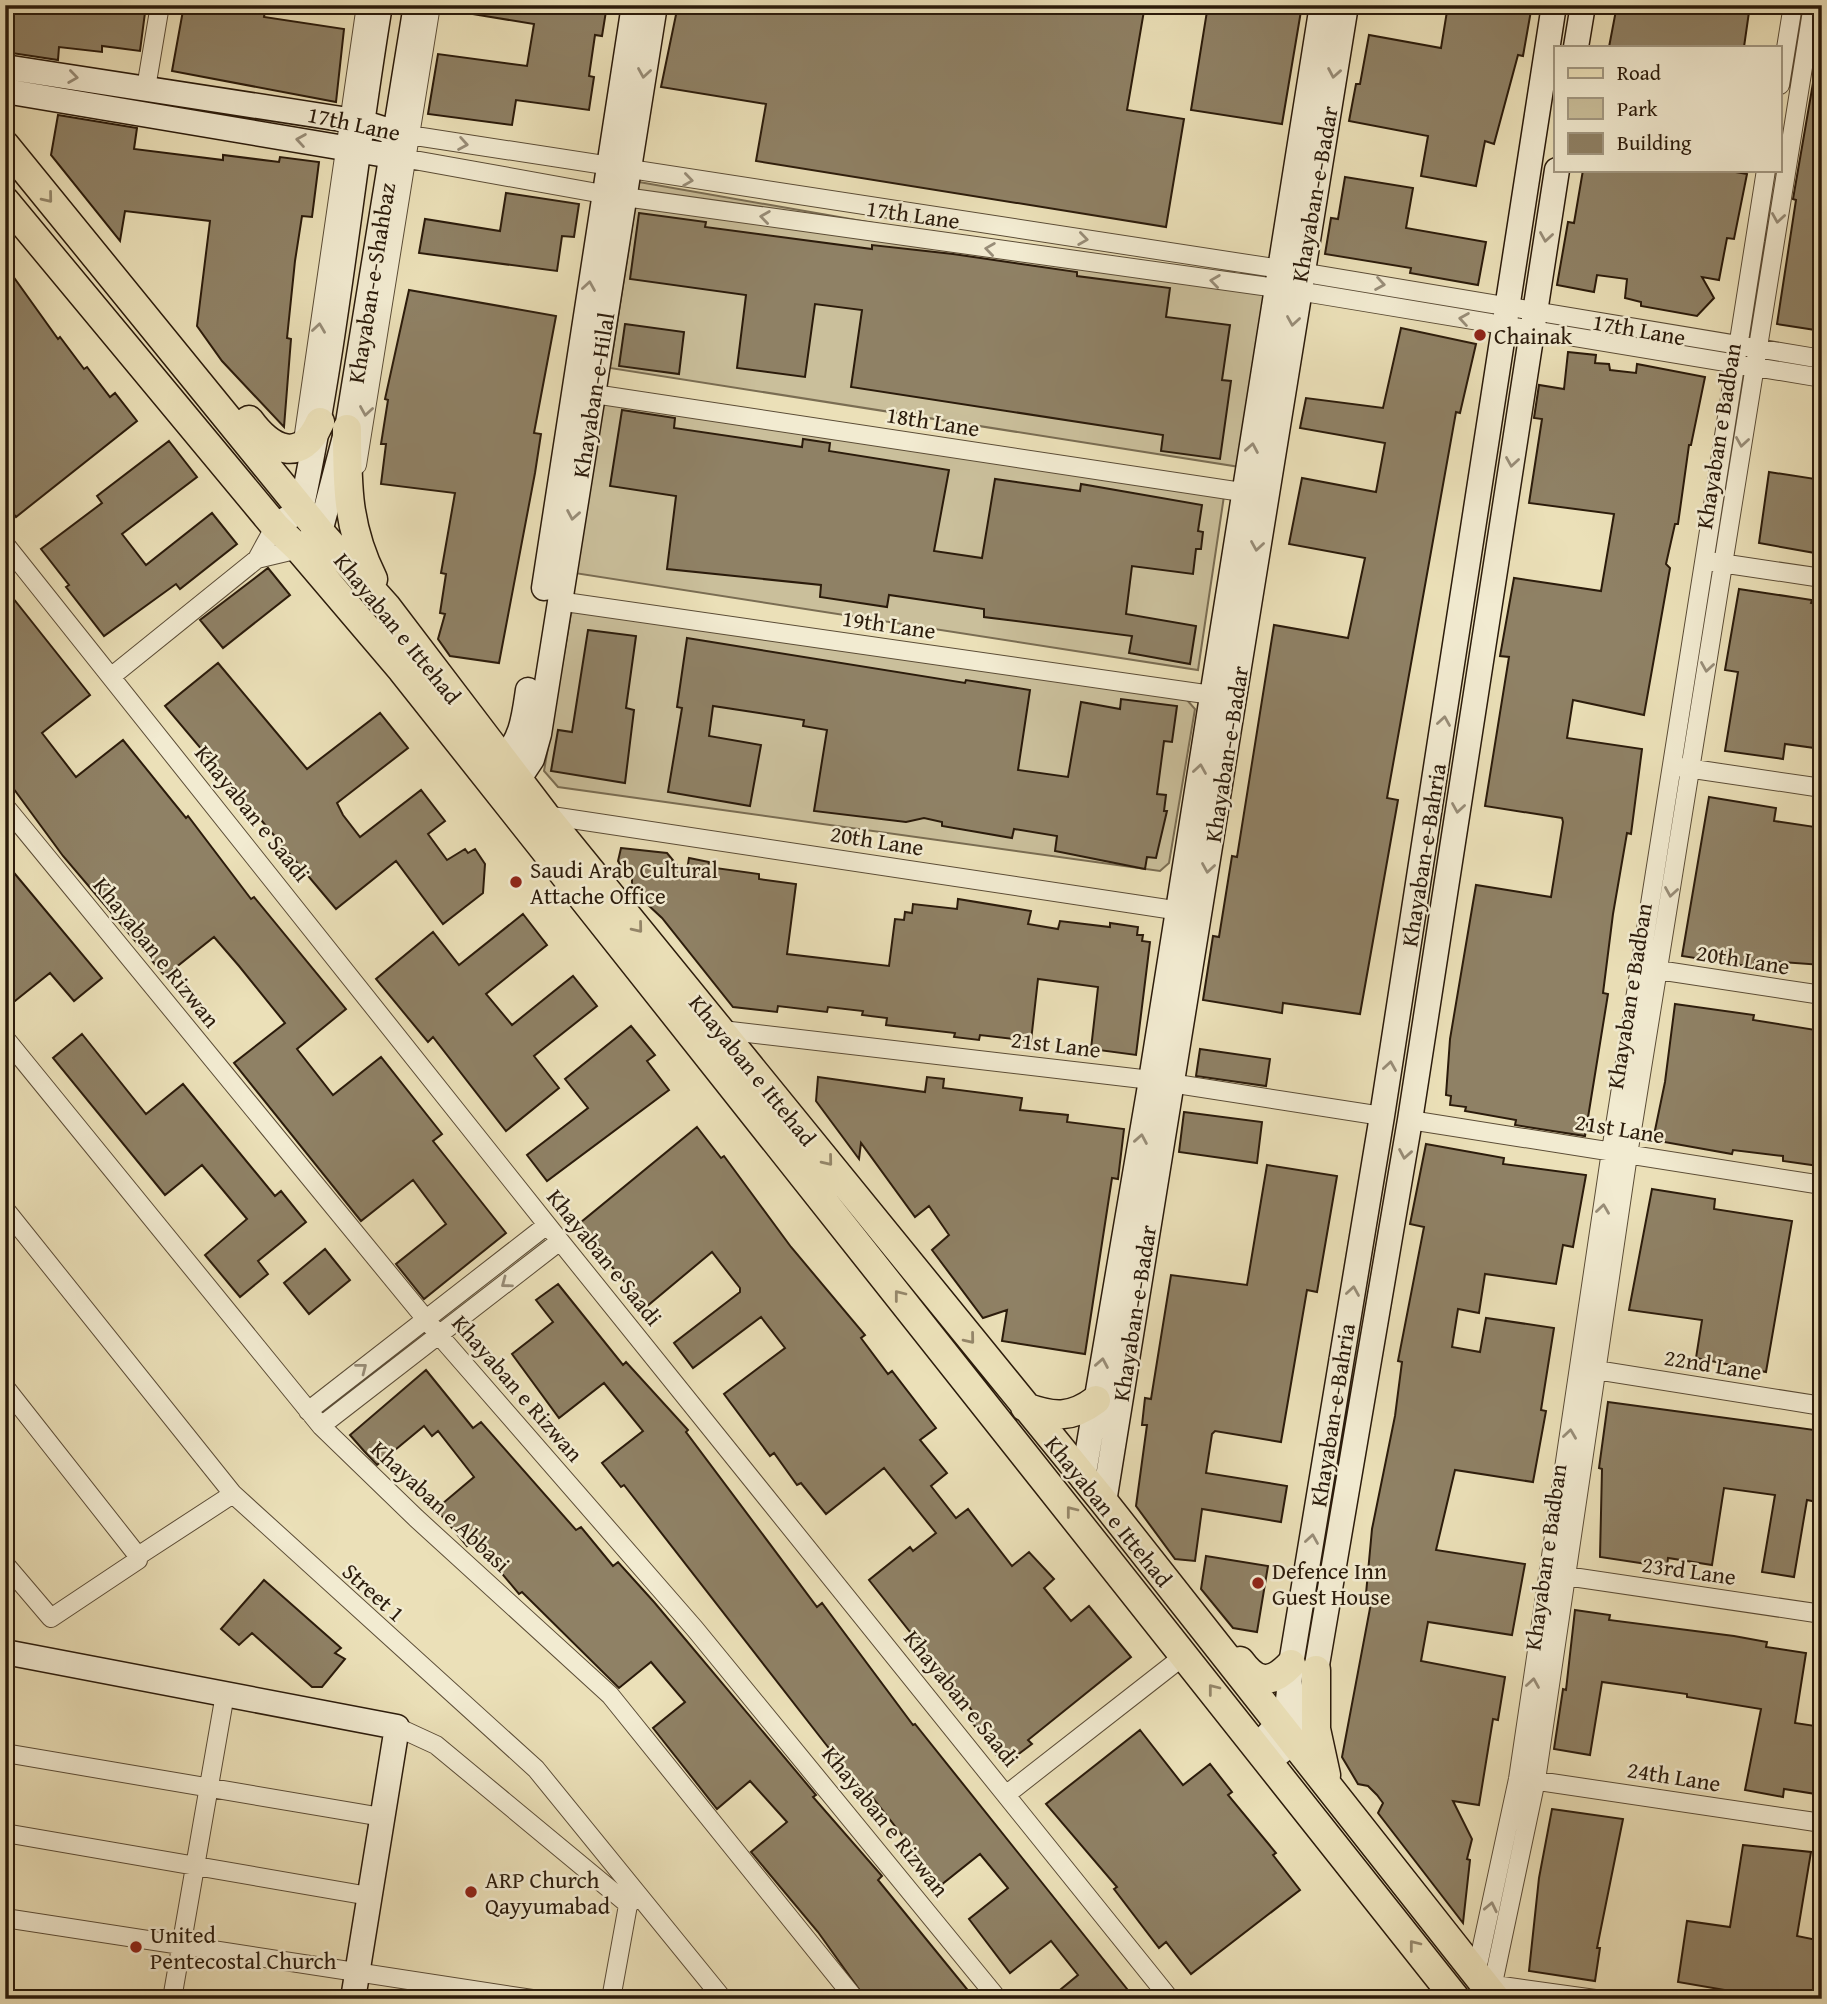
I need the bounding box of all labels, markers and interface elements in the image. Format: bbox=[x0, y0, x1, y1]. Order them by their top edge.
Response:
legend bbox=[1554, 46, 1782, 172]
text: Road bbox=[1617, 57, 1662, 88]
one-way arrow bbox=[637, 67, 652, 79]
one-way arrow bbox=[1327, 67, 1342, 78]
one-way arrow bbox=[67, 69, 79, 84]
text: Park bbox=[1617, 93, 1658, 124]
street label: 17th Lane bbox=[305, 97, 403, 149]
street label: Khayaban-e-Badar bbox=[1282, 103, 1346, 285]
text: Building bbox=[1617, 127, 1692, 158]
one-way arrow bbox=[295, 133, 307, 148]
one-way arrow bbox=[457, 136, 469, 151]
one-way arrow bbox=[682, 172, 694, 187]
street label: Khayaban-e-Shahbaz bbox=[339, 180, 403, 386]
one-way arrow bbox=[40, 191, 53, 203]
street label: 17th Lane bbox=[864, 191, 962, 237]
one-way arrow bbox=[759, 209, 771, 224]
one-way arrow bbox=[1771, 212, 1786, 224]
one-way arrow bbox=[1077, 231, 1088, 246]
one-way arrow bbox=[1539, 231, 1554, 243]
one-way arrow bbox=[984, 241, 996, 256]
one-way arrow bbox=[1209, 273, 1221, 288]
one-way arrow bbox=[1374, 276, 1386, 291]
one-way arrow bbox=[581, 280, 596, 292]
street label: 17th Lane bbox=[1590, 305, 1688, 353]
street label: Khayaban-e-Hilal bbox=[564, 310, 622, 480]
one-way arrow bbox=[1458, 312, 1470, 327]
one-way arrow bbox=[1286, 315, 1301, 327]
place label: Chainak bbox=[1494, 319, 1573, 352]
one-way arrow bbox=[311, 322, 326, 334]
marker: Chainak bbox=[1472, 327, 1488, 343]
street label: Khayaban e Badban bbox=[1687, 341, 1749, 531]
street label: 18th Lane bbox=[884, 397, 982, 445]
one-way arrow bbox=[359, 405, 374, 417]
one-way arrow bbox=[1735, 436, 1750, 448]
one-way arrow bbox=[1244, 442, 1259, 454]
one-way arrow bbox=[1505, 456, 1520, 468]
one-way arrow bbox=[566, 509, 581, 521]
one-way arrow bbox=[1250, 540, 1265, 552]
street label: Khayaban e Ittehad bbox=[327, 545, 470, 711]
street label: 19th Lane bbox=[840, 601, 938, 647]
one-way arrow bbox=[1700, 661, 1715, 673]
street label: Khayaban-e-Badar bbox=[1196, 663, 1256, 845]
one-way arrow bbox=[1436, 715, 1451, 726]
street label: Khayaban e Saadi bbox=[187, 737, 319, 889]
street label: Khayaban-e-Bahria bbox=[1392, 761, 1454, 949]
one-way arrow bbox=[1192, 763, 1207, 775]
one-way arrow bbox=[1451, 802, 1466, 814]
street label: 20th Lane bbox=[828, 816, 926, 864]
place label: Saudi Arab Cultural Attache Office bbox=[530, 853, 718, 912]
one-way arrow bbox=[1201, 862, 1216, 873]
street label: Khayaban e Rizwan bbox=[86, 870, 228, 1035]
marker: Saudi Arab Cultural Attache Office bbox=[508, 874, 524, 890]
one-way arrow bbox=[1664, 886, 1679, 898]
street label: Khayaban e Badban bbox=[1598, 901, 1660, 1091]
one-way arrow bbox=[630, 919, 642, 932]
street label: 20th Lane bbox=[1694, 935, 1792, 983]
street label: Khayaban e Ittehad bbox=[682, 987, 825, 1153]
street label: 21st Lane bbox=[1009, 1022, 1103, 1066]
one-way arrow bbox=[1382, 1060, 1397, 1072]
street label: 21st Lane bbox=[1573, 1105, 1667, 1151]
one-way arrow bbox=[1133, 1133, 1148, 1145]
one-way arrow bbox=[1398, 1148, 1413, 1160]
one-way arrow bbox=[819, 1154, 832, 1166]
street label: Khayaban e Saadi bbox=[539, 1181, 671, 1333]
one-way arrow bbox=[1595, 1203, 1610, 1215]
street label: Khayaban-e-Badar bbox=[1104, 1222, 1164, 1404]
one-way arrow bbox=[501, 1274, 514, 1287]
one-way arrow bbox=[1345, 1285, 1360, 1297]
one-way arrow bbox=[895, 1290, 908, 1302]
street label: Khayaban e Rizwan bbox=[445, 1307, 591, 1469]
street label: Khayaban-e-Bahria bbox=[1301, 1321, 1363, 1509]
one-way arrow bbox=[962, 1330, 974, 1343]
street label: 22nd Lane bbox=[1662, 1340, 1764, 1388]
one-way arrow bbox=[1094, 1357, 1109, 1369]
one-way arrow bbox=[354, 1364, 367, 1377]
street label: Khayaban e Ittehad bbox=[1038, 1428, 1181, 1594]
one-way arrow bbox=[1562, 1428, 1577, 1440]
street label: Khayaban e Abbasi bbox=[364, 1432, 518, 1580]
street label: Khayaban e Badban bbox=[1516, 1462, 1574, 1652]
one-way arrow bbox=[1067, 1506, 1080, 1519]
one-way arrow bbox=[1304, 1534, 1319, 1545]
street label: 23rd Lane bbox=[1640, 1547, 1738, 1593]
place label: Defence Inn Guest House bbox=[1272, 1554, 1390, 1613]
street label: Street 1 bbox=[335, 1555, 413, 1629]
marker: Defence Inn Guest House bbox=[1250, 1575, 1266, 1591]
street label: Khayaban e Saadi bbox=[896, 1622, 1028, 1774]
one-way arrow bbox=[1525, 1677, 1540, 1689]
one-way arrow bbox=[1208, 1684, 1221, 1697]
street label: Khayaban e Rizwan bbox=[815, 1739, 957, 1904]
street label: 24th Lane bbox=[1625, 1752, 1723, 1800]
place label: ARP Church Qayyumabad bbox=[485, 1863, 611, 1922]
marker: ARP Church Qayyumabad bbox=[463, 1884, 479, 1900]
one-way arrow bbox=[1482, 1901, 1497, 1913]
place label: United Pentecostal Church bbox=[150, 1918, 336, 1977]
marker: United Pentecostal Church bbox=[128, 1939, 144, 1955]
one-way arrow bbox=[1409, 1941, 1422, 1953]

